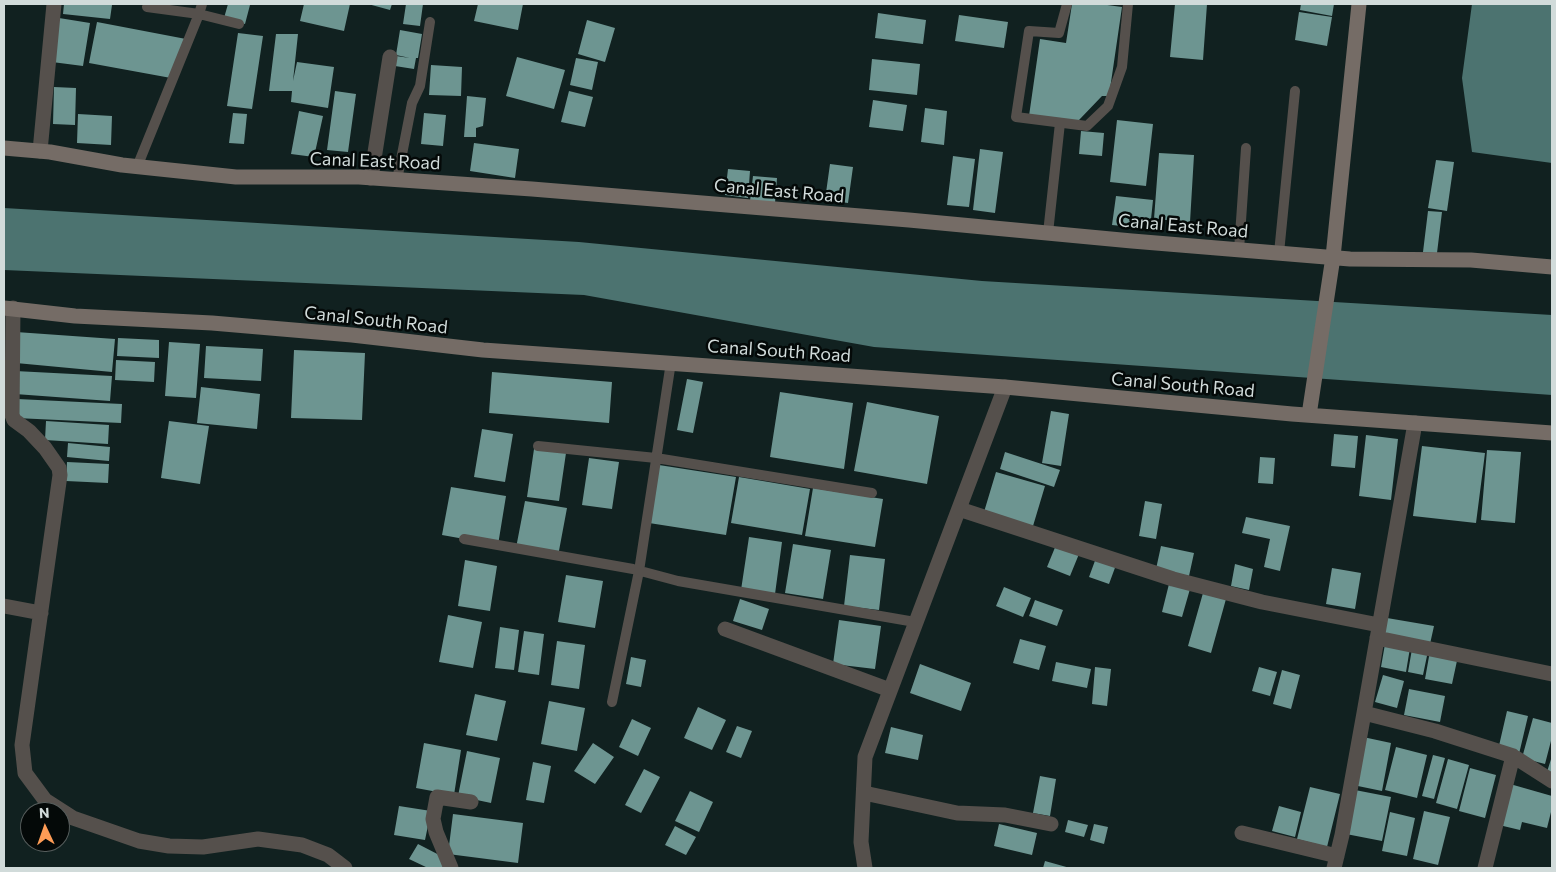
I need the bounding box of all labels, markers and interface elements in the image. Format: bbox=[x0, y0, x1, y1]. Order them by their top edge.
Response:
street label: Canal East Road bbox=[309, 148, 441, 174]
street label: Canal East Road bbox=[713, 175, 845, 207]
street label: Canal East Road bbox=[1117, 210, 1249, 242]
street label: Canal South Road bbox=[303, 302, 449, 338]
street label: Canal South Road bbox=[706, 335, 852, 367]
street label: Canal South Road bbox=[1110, 368, 1256, 402]
north arrow bbox=[20, 802, 70, 852]
text: N bbox=[39, 804, 50, 821]

